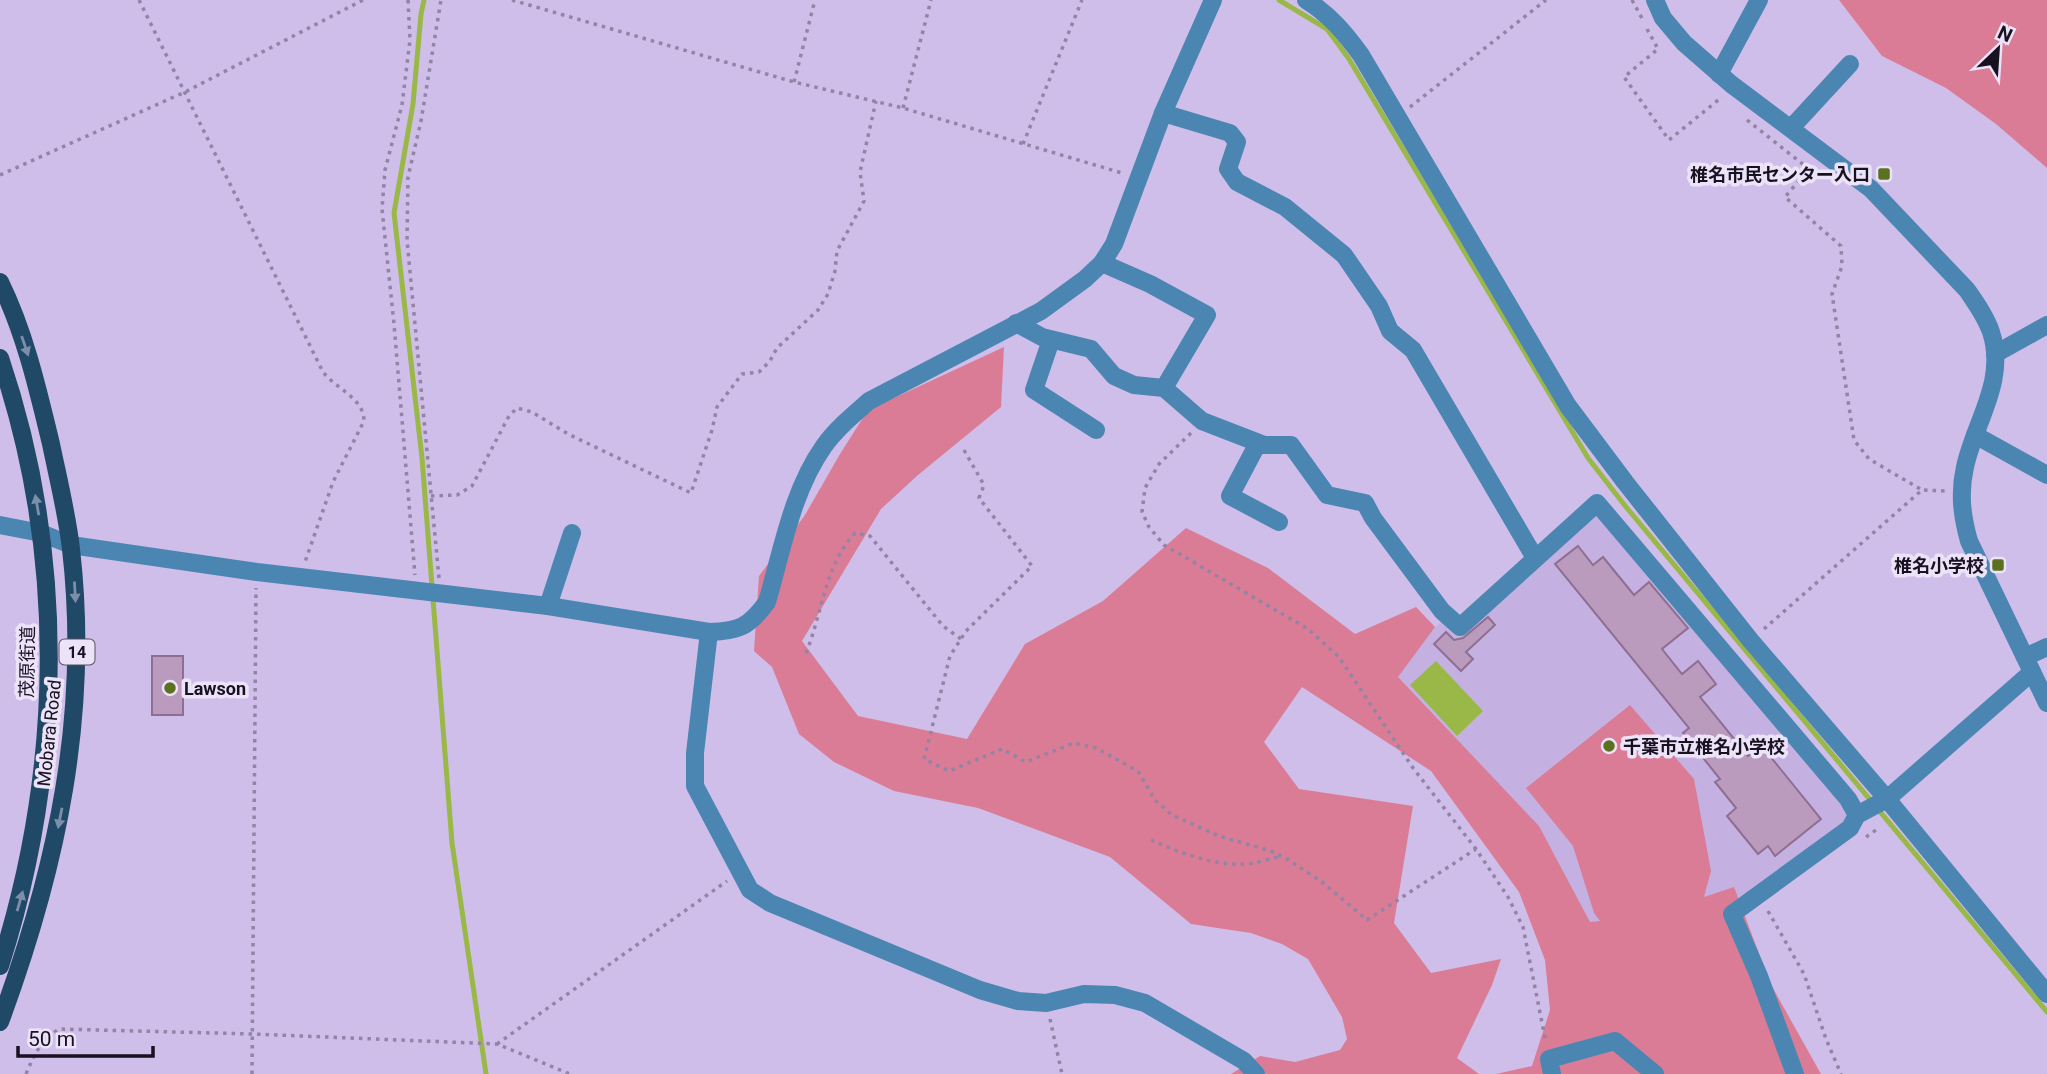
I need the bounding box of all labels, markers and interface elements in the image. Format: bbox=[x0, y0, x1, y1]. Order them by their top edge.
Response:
north arrow bbox=[1963, 14, 2033, 84]
text: N bbox=[1994, 21, 2016, 47]
place label: 椎名市民センター入口 bbox=[1690, 164, 1870, 185]
marker: 椎名市民センター入口 bbox=[1876, 166, 1892, 182]
one-way arrow bbox=[20, 335, 30, 356]
one-way arrow bbox=[31, 494, 42, 516]
place label: 椎名小学校 bbox=[1894, 555, 1984, 576]
marker: 椎名小学校 bbox=[1990, 557, 2006, 573]
one-way arrow bbox=[70, 581, 81, 603]
street label: 茂原街道 bbox=[16, 626, 38, 698]
road number: 14 bbox=[60, 639, 94, 664]
place label: Lawson bbox=[184, 678, 246, 699]
street label: Mobara Road bbox=[33, 679, 65, 787]
marker: Lawson bbox=[162, 680, 178, 696]
place label: 千葉市立椎名小学校 bbox=[1623, 736, 1785, 757]
marker: 千葉市立椎名小学校 bbox=[1601, 738, 1617, 754]
one-way arrow bbox=[54, 807, 65, 829]
one-way arrow bbox=[15, 890, 25, 911]
scale bar bbox=[18, 1014, 152, 1058]
text: 50 m bbox=[28, 1027, 75, 1051]

